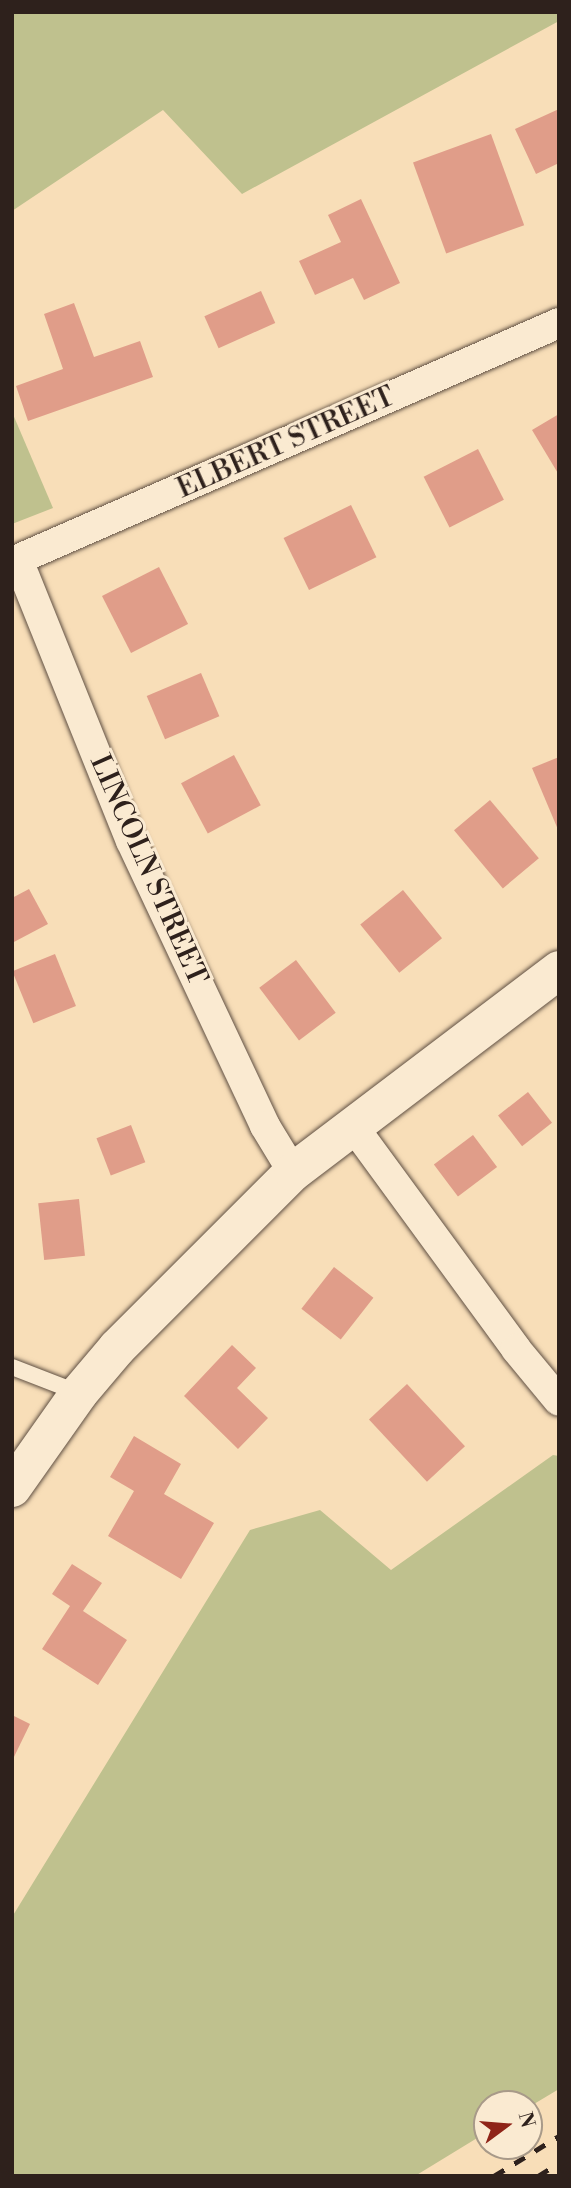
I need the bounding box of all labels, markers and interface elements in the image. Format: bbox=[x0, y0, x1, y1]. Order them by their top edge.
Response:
street label: ELBERT STREET bbox=[172, 380, 400, 506]
street label: LINCOLN STREET bbox=[82, 750, 214, 990]
north arrow bbox=[473, 2090, 543, 2160]
text: N bbox=[513, 2109, 540, 2130]

